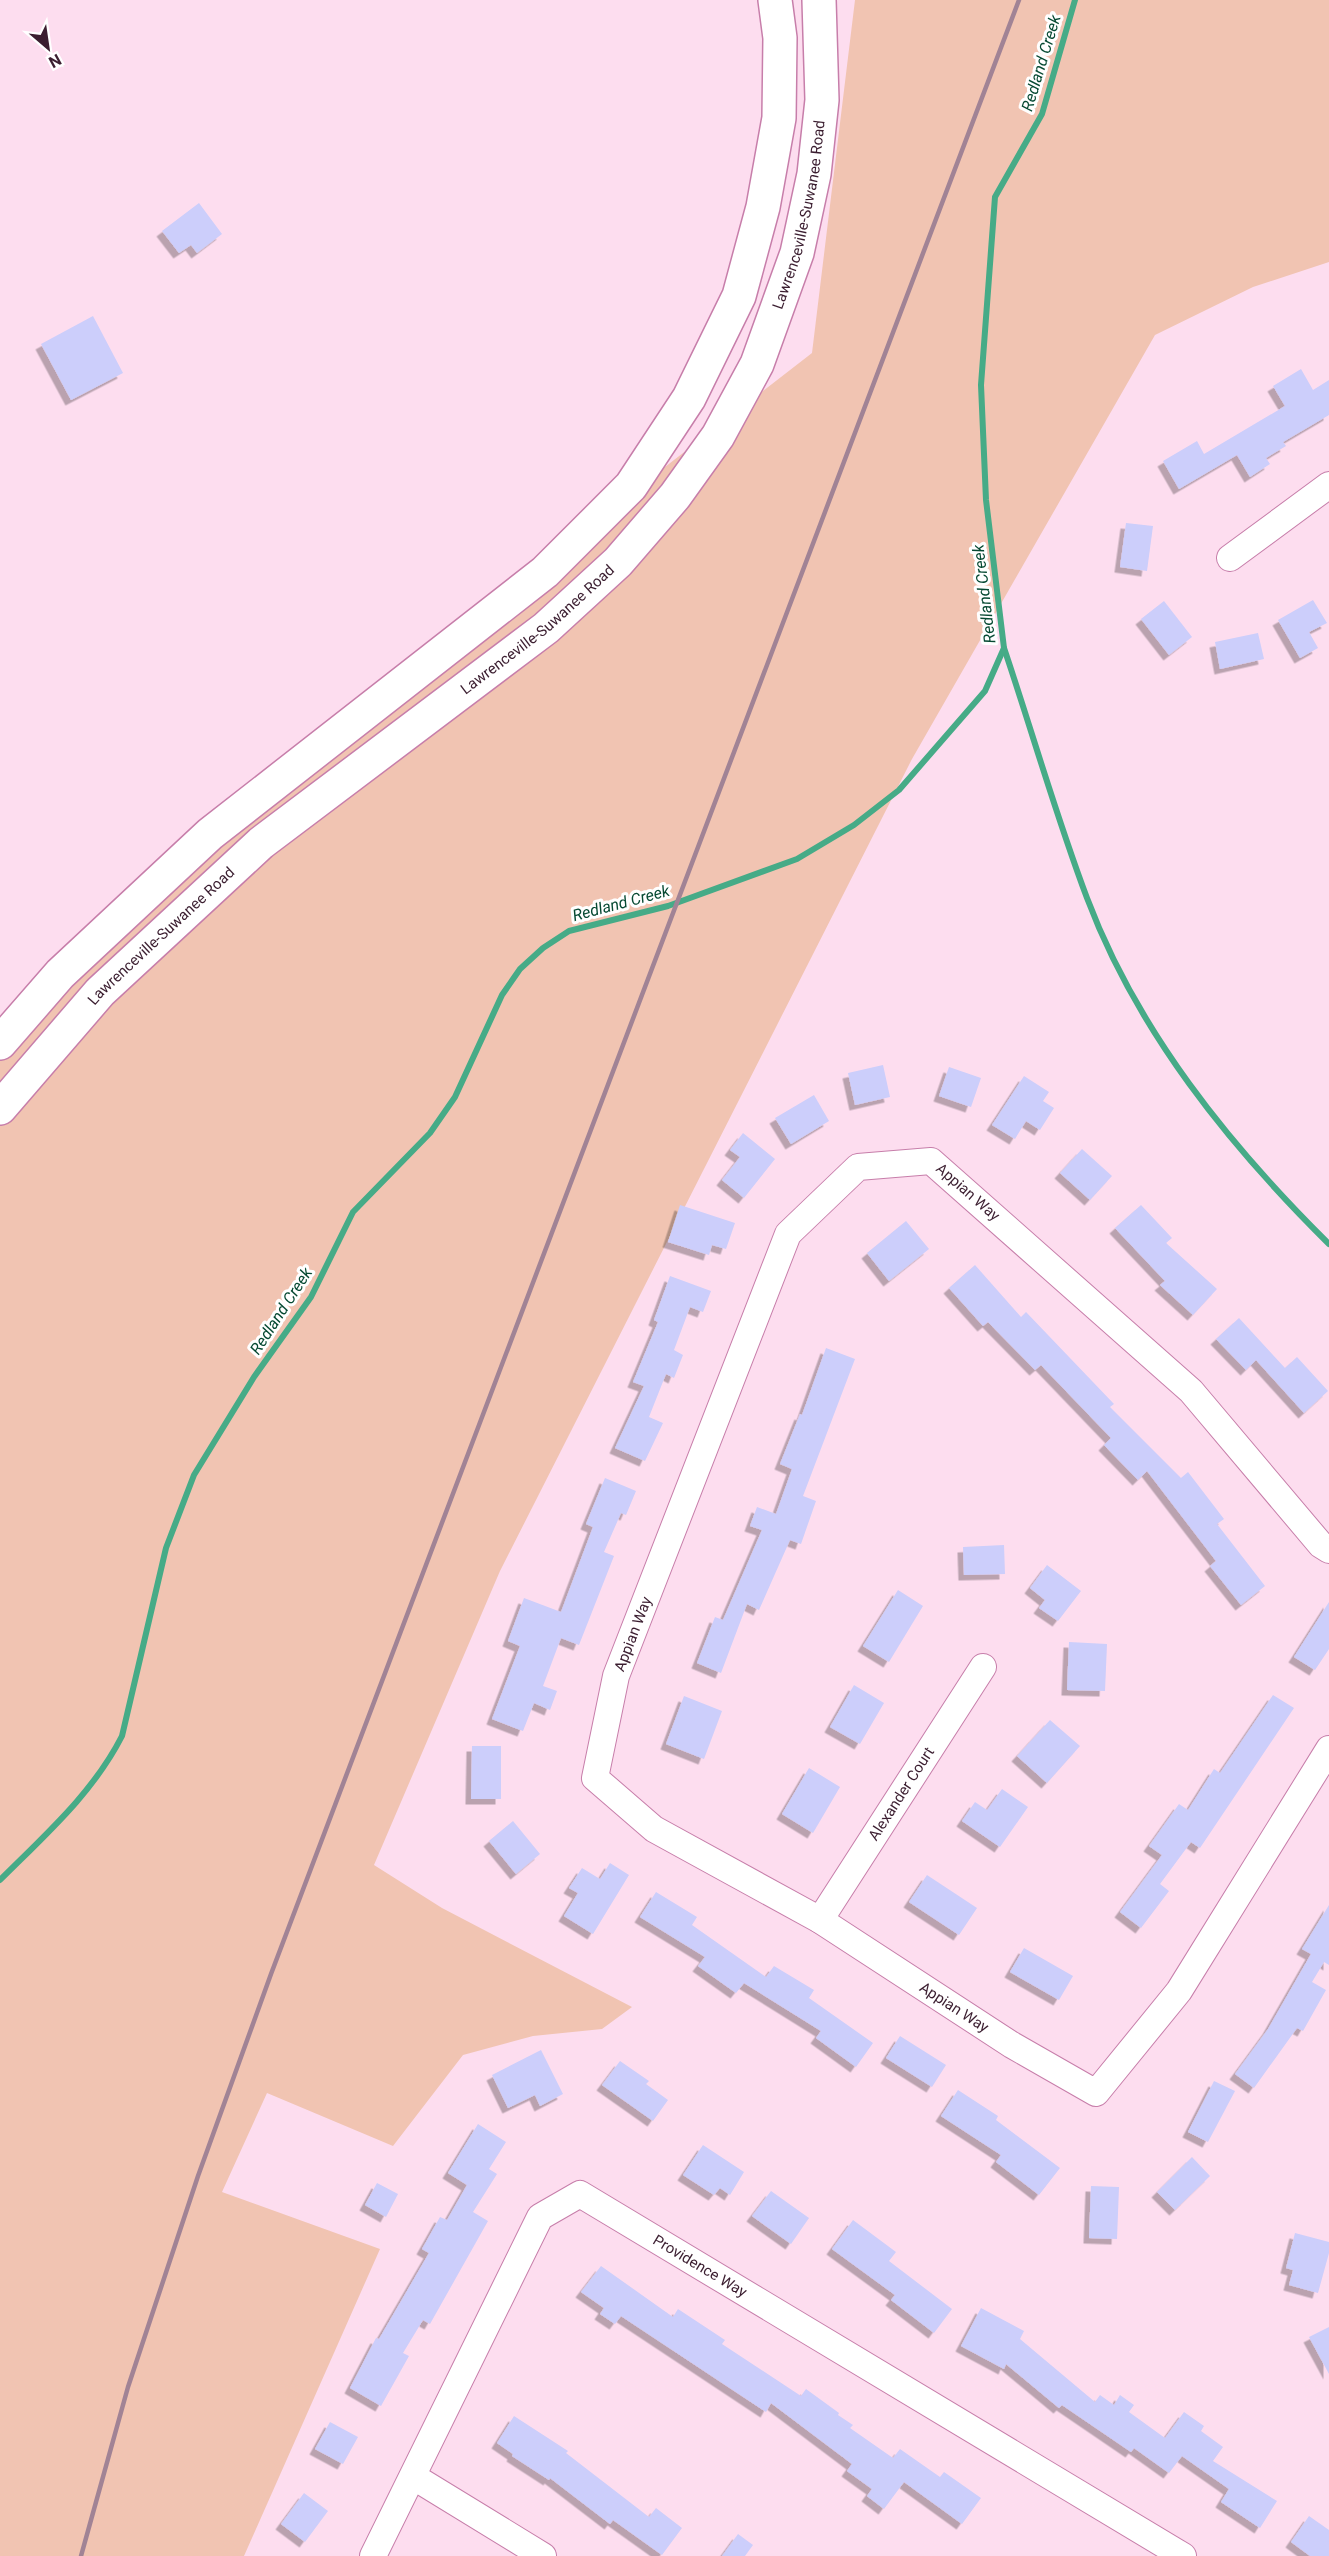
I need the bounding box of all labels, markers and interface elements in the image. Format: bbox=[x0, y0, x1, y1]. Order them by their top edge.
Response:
water label: Redland Creek bbox=[1017, 12, 1065, 113]
north arrow bbox=[18, 18, 78, 78]
text: N bbox=[45, 50, 65, 72]
street label: Lawrenceville-Suwanee Road bbox=[769, 119, 829, 312]
water label: Redland Creek bbox=[968, 542, 999, 645]
street label: Lawrenceville-Suwanee Road bbox=[457, 561, 618, 698]
street label: Lawrenceville-Suwanee Road bbox=[84, 863, 238, 1009]
water label: Redland Creek bbox=[570, 881, 673, 925]
street label: Appian Way bbox=[932, 1159, 1004, 1225]
water label: Redland Creek bbox=[246, 1263, 317, 1358]
street label: Appian Way bbox=[611, 1594, 655, 1674]
street label: Alexander Court bbox=[865, 1744, 938, 1844]
street label: Appian Way bbox=[916, 1978, 992, 2036]
street label: Providence Way bbox=[650, 2231, 750, 2301]

